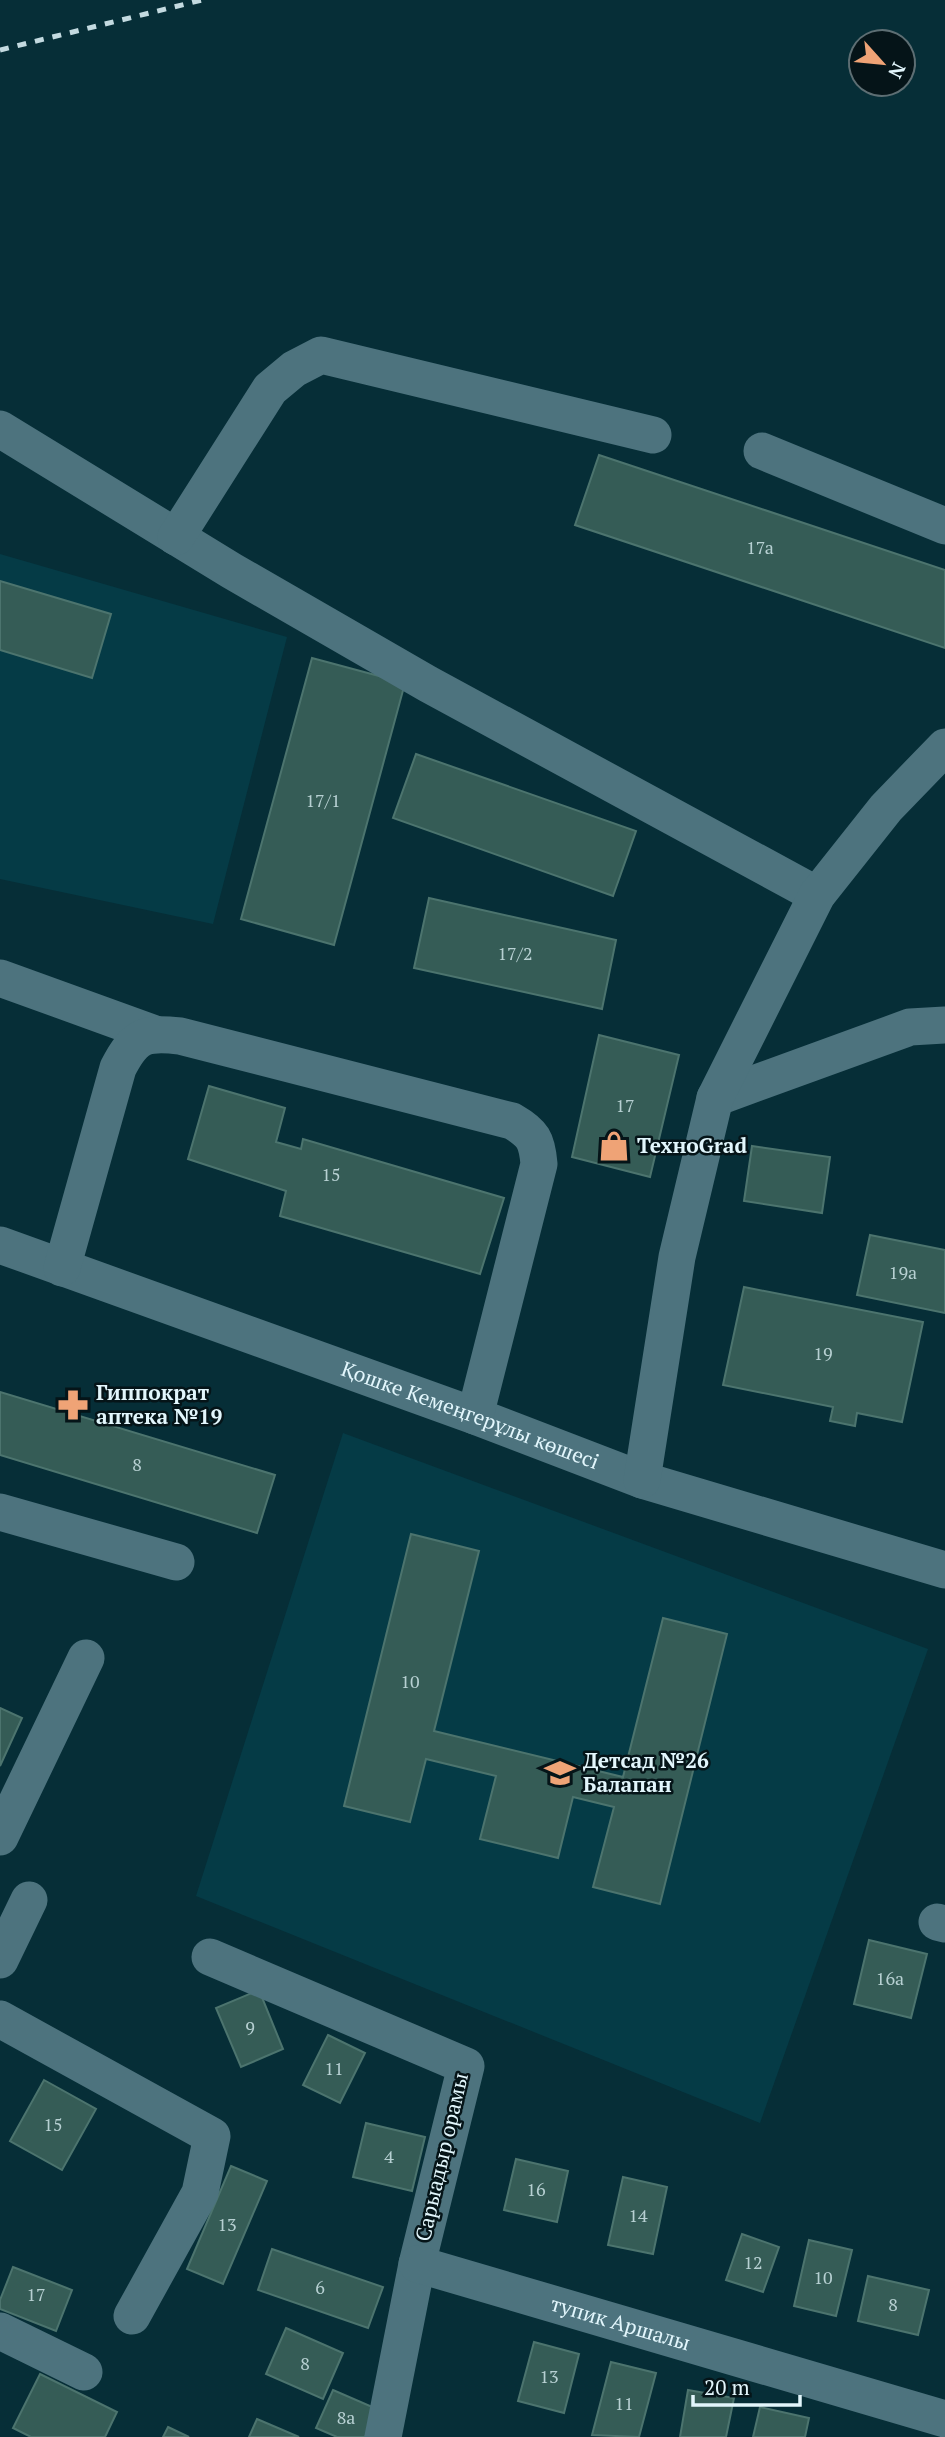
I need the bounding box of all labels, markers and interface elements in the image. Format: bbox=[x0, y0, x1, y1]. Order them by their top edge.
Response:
north arrow bbox=[847, 28, 917, 98]
text: N bbox=[883, 59, 912, 84]
house number: 17а bbox=[746, 535, 774, 559]
house number: 17/1 bbox=[306, 788, 340, 812]
house number: 17/2 bbox=[498, 941, 532, 965]
house number: 17 bbox=[615, 1093, 635, 1117]
shop icon: ТехноGrad bbox=[597, 1129, 631, 1163]
place label: ТехноGrad bbox=[637, 1131, 747, 1159]
house number: 15 bbox=[321, 1162, 341, 1186]
house number: 19а bbox=[889, 1260, 917, 1284]
house number: 19 bbox=[813, 1341, 833, 1365]
street label: Қошке Кемеңгерұлы көшесі bbox=[338, 1354, 603, 1475]
place label: Гиппократ аптека №19 bbox=[96, 1378, 222, 1430]
pharmacy icon: Гиппократ аптека №19 bbox=[56, 1388, 90, 1422]
house number: 8 bbox=[132, 1452, 142, 1476]
house number: 10 bbox=[400, 1669, 420, 1693]
place label: Детсад №26 Балапан bbox=[583, 1746, 709, 1798]
school or university icon: Детсад №26 Балапан bbox=[543, 1756, 577, 1790]
house number: 16а bbox=[876, 1966, 904, 1990]
house number: 9 bbox=[245, 2015, 255, 2039]
house number: 11 bbox=[324, 2056, 344, 2080]
street label: Сарыадыр орамы bbox=[408, 2070, 474, 2244]
house number: 15 bbox=[43, 2112, 63, 2136]
house number: 4 bbox=[384, 2144, 394, 2168]
house number: 16 bbox=[526, 2177, 546, 2201]
house number: 14 bbox=[628, 2203, 648, 2227]
house number: 13 bbox=[217, 2212, 237, 2236]
house number: 12 bbox=[743, 2250, 763, 2274]
house number: 10 bbox=[813, 2265, 833, 2289]
house number: 6 bbox=[315, 2275, 325, 2299]
house number: 17 bbox=[26, 2282, 46, 2306]
street label: тупик Аршалы bbox=[548, 2289, 694, 2357]
house number: 8 bbox=[888, 2292, 898, 2316]
house number: 8 bbox=[300, 2351, 310, 2375]
house number: 13 bbox=[539, 2364, 559, 2388]
scale bar bbox=[693, 2364, 800, 2408]
text: 20 m bbox=[704, 2373, 750, 2401]
house number: 11 bbox=[614, 2391, 634, 2415]
house number: 8а bbox=[337, 2405, 355, 2429]

